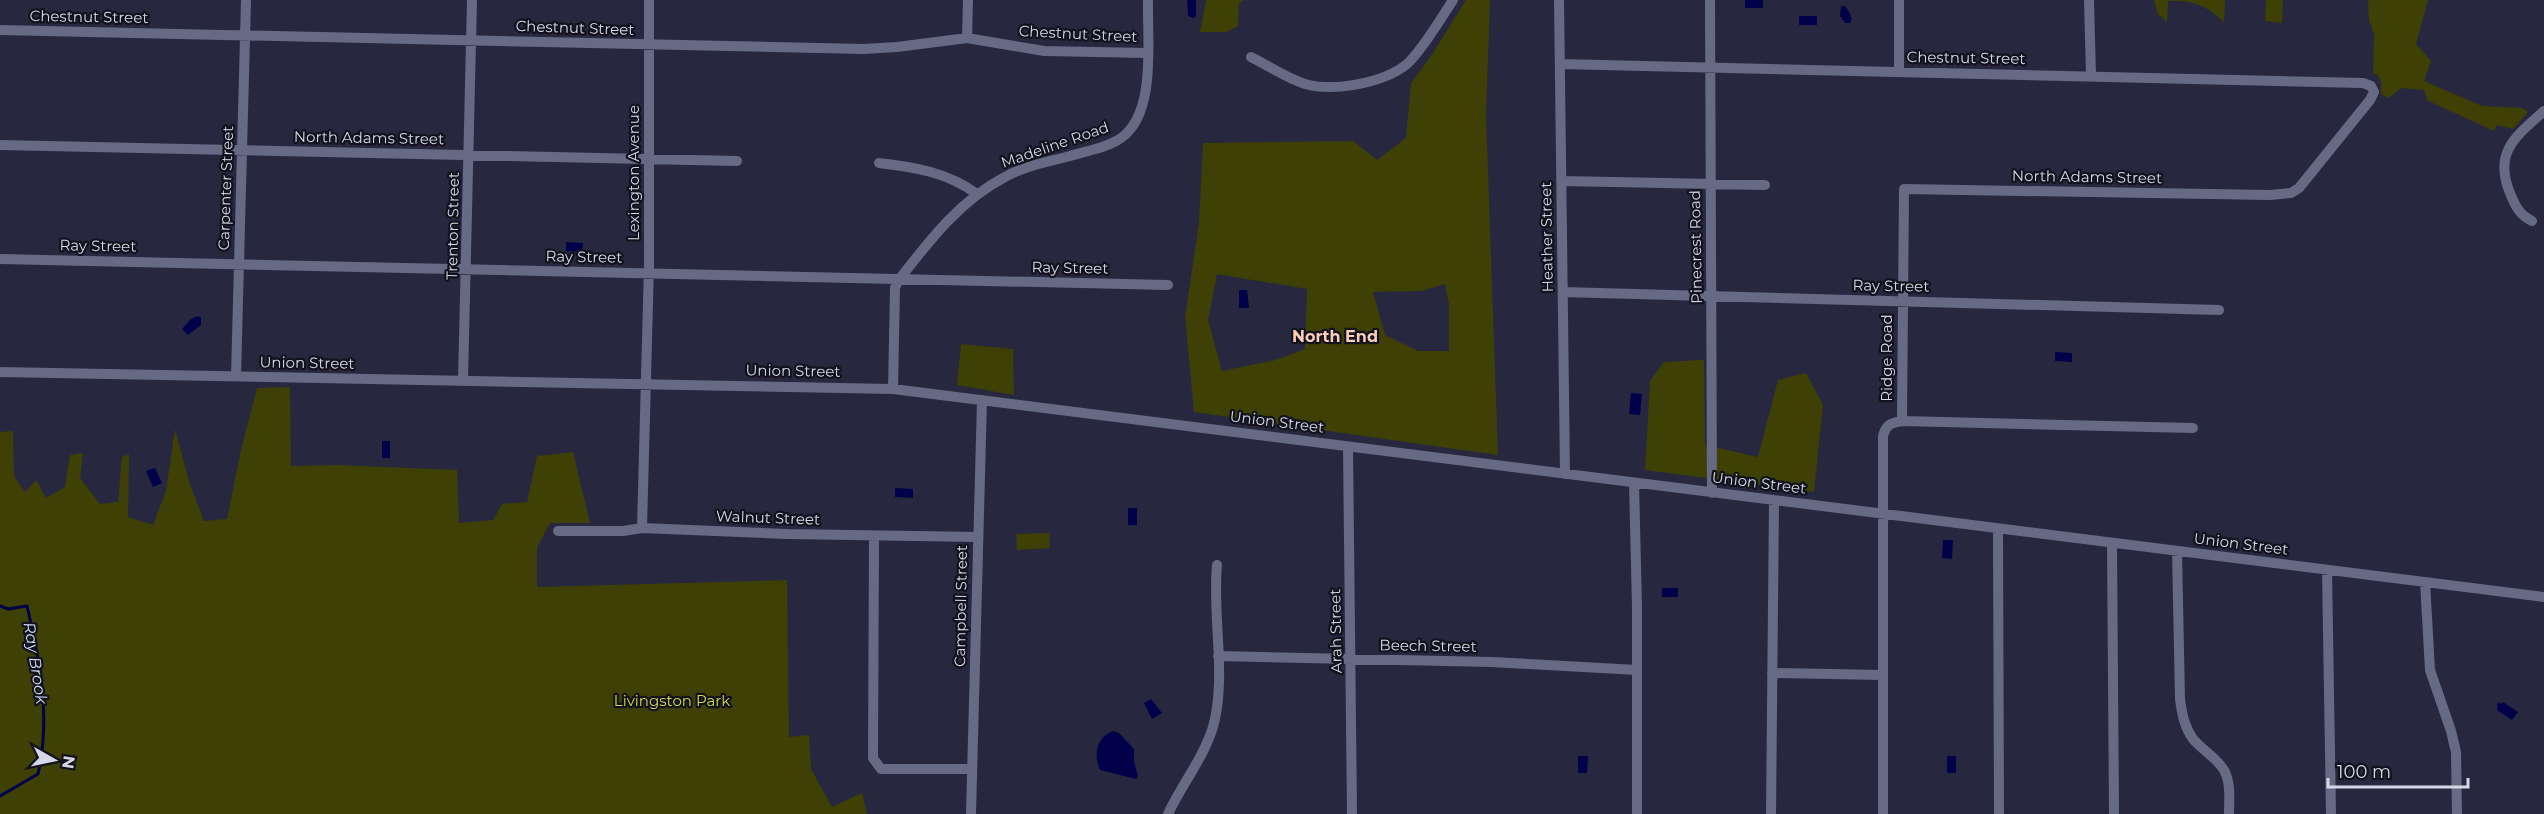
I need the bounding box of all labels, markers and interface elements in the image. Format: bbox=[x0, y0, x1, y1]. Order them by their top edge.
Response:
street label: Chestnut Street bbox=[29, 6, 149, 27]
street label: Chestnut Street bbox=[515, 16, 635, 39]
street label: Chestnut Street bbox=[1018, 21, 1138, 46]
street label: Chestnut Street bbox=[1906, 47, 2026, 68]
street label: Lexington Avenue bbox=[624, 105, 643, 241]
street label: Madeline Road bbox=[998, 117, 1111, 172]
street label: Carpenter Street bbox=[214, 125, 237, 251]
street label: North Adams Street bbox=[294, 127, 444, 148]
street label: North Adams Street bbox=[2012, 166, 2162, 187]
street label: Trenton Street bbox=[442, 172, 463, 280]
street label: Heather Street bbox=[1536, 182, 1557, 292]
street label: Pinecrest Road bbox=[1685, 190, 1706, 304]
street label: Ray Street bbox=[59, 235, 137, 256]
street label: Ray Street bbox=[545, 246, 623, 267]
street label: Ray Street bbox=[1031, 257, 1109, 278]
street label: Ray Street bbox=[1852, 275, 1930, 296]
street label: Ridge Road bbox=[1877, 314, 1896, 402]
district label: North End bbox=[1292, 327, 1378, 346]
street label: Union Street bbox=[259, 352, 355, 373]
street label: Union Street bbox=[745, 360, 841, 381]
street label: Union Street bbox=[1229, 406, 1325, 437]
street label: Union Street bbox=[1711, 467, 1807, 498]
street label: Walnut Street bbox=[716, 506, 820, 529]
street label: Union Street bbox=[2193, 528, 2289, 559]
street label: Campbell Street bbox=[950, 545, 971, 667]
street label: Arah Street bbox=[1325, 589, 1346, 673]
water label: Ray Brook bbox=[20, 621, 52, 707]
street label: Beech Street bbox=[1379, 635, 1477, 656]
park label: Livingston Park bbox=[614, 691, 730, 710]
north arrow bbox=[24, 730, 84, 790]
scale bar bbox=[2328, 751, 2468, 789]
text: N bbox=[58, 754, 79, 770]
text: 100 m bbox=[2337, 761, 2391, 783]

